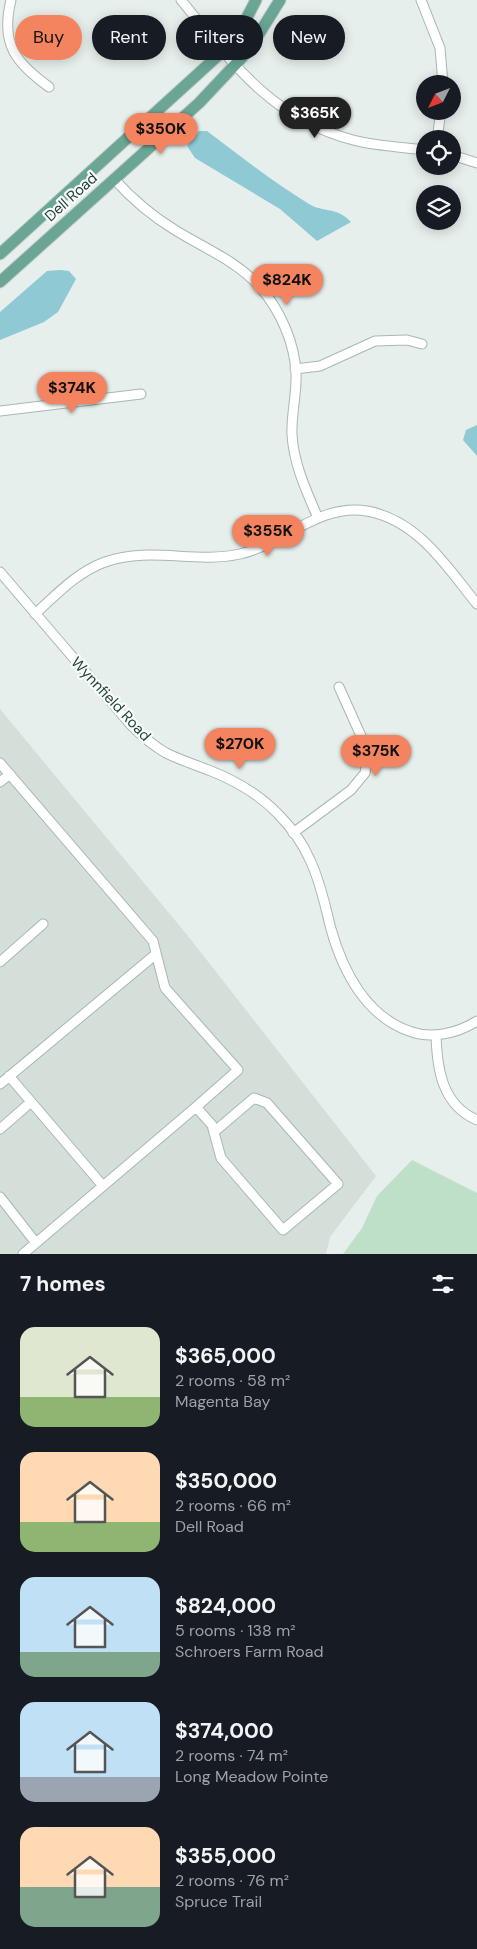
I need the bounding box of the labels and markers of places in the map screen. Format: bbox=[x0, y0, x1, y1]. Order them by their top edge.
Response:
pin: $365K bbox=[280, 96, 350, 139]
pin: $350K bbox=[126, 112, 196, 155]
pin: $824K bbox=[252, 264, 322, 306]
pin: $374K bbox=[37, 372, 107, 414]
pin: $355K bbox=[233, 514, 303, 557]
pin: $270K bbox=[205, 728, 275, 770]
pin: $375K bbox=[341, 734, 411, 777]

